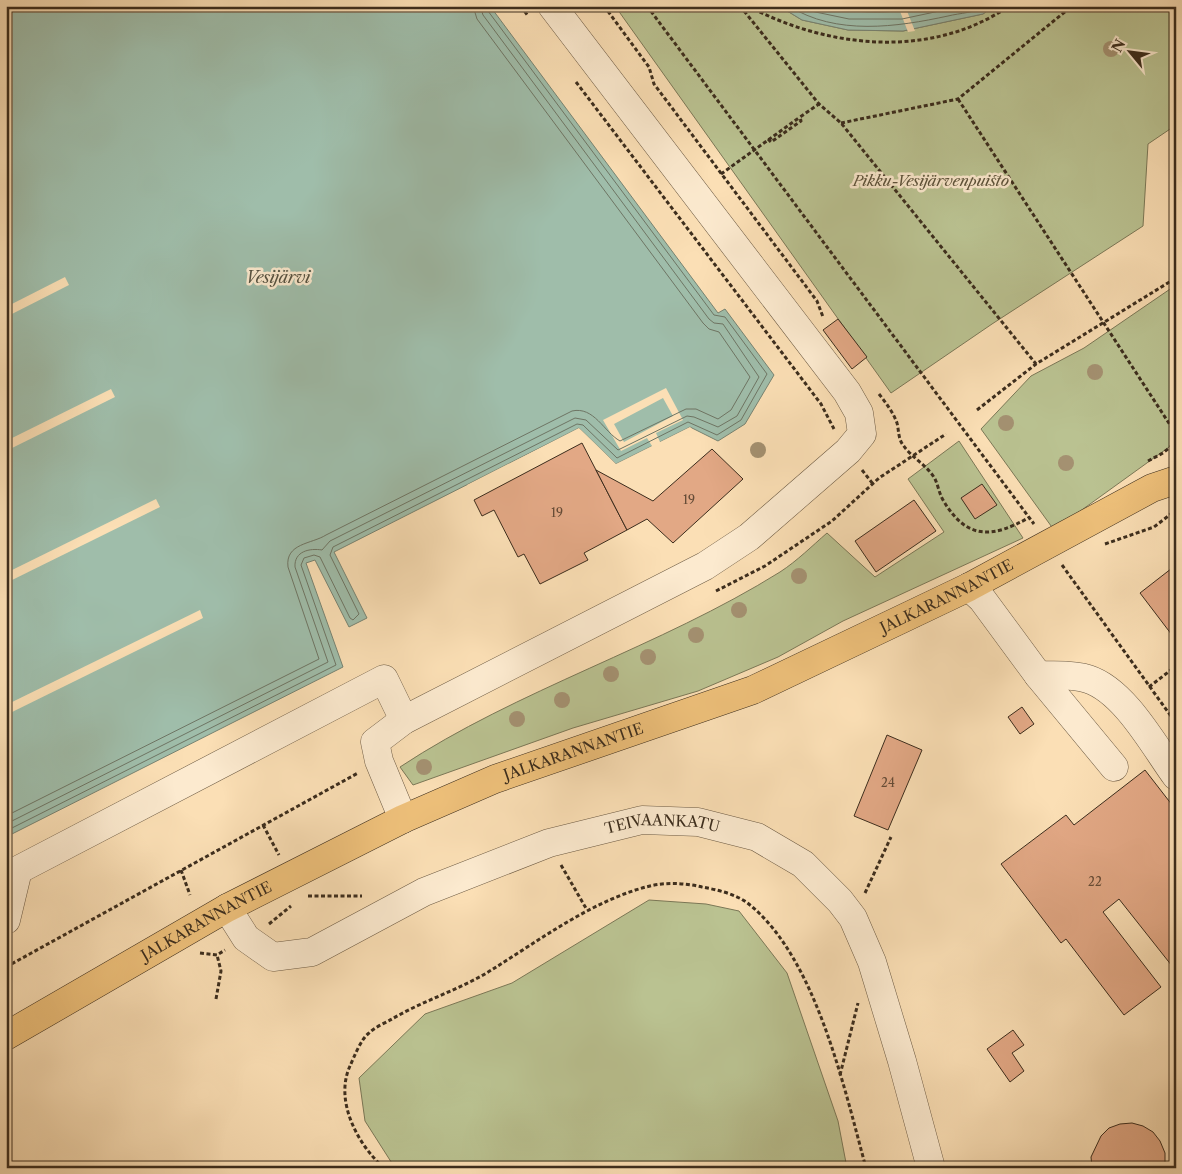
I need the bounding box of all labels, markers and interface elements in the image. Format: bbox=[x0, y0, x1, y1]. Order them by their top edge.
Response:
north arrow bbox=[1104, 28, 1154, 78]
text: N bbox=[1108, 36, 1129, 55]
park label: Pikku-Vesijärvenpuisto bbox=[852, 171, 1009, 190]
water label: Vesijärvi bbox=[246, 267, 311, 287]
house number: 19 bbox=[683, 492, 695, 507]
house number: 19 bbox=[551, 505, 563, 520]
street label: JALKARANNANTIE bbox=[875, 555, 1017, 638]
street label: JALKARANNANTIE bbox=[499, 719, 646, 785]
house number: 24 bbox=[881, 775, 895, 790]
street label: TEIVAANKATU bbox=[603, 810, 722, 838]
house number: 22 bbox=[1088, 874, 1102, 889]
street label: JALKARANNANTIE bbox=[136, 877, 275, 966]

